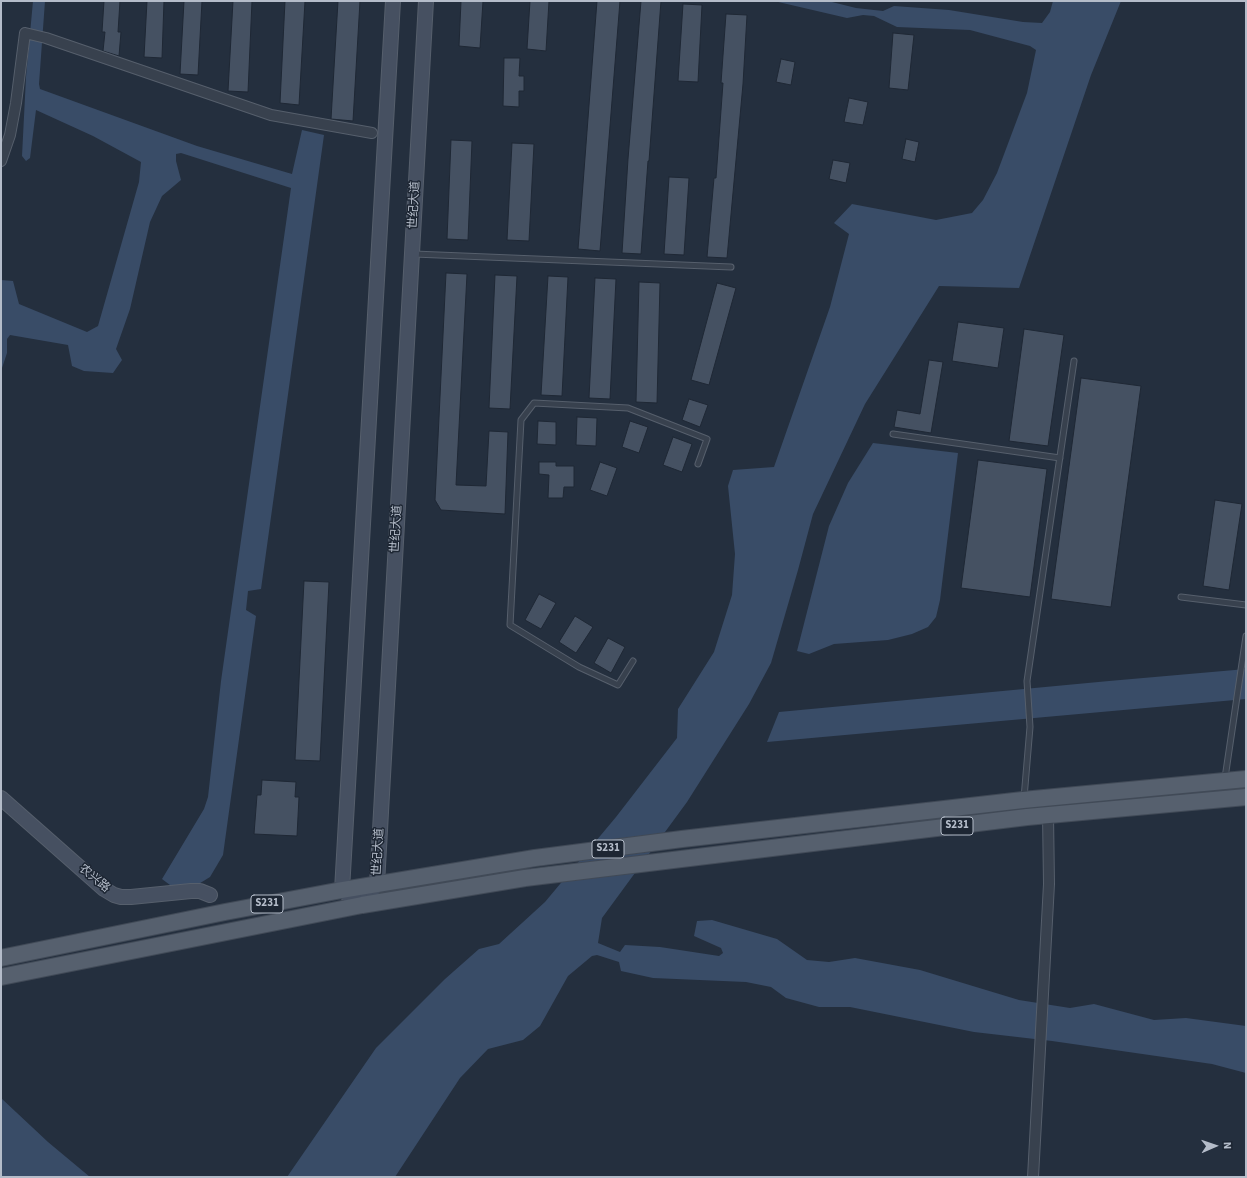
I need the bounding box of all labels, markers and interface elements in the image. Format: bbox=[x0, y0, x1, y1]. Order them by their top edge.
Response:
street label: 世纪大道 bbox=[407, 181, 423, 229]
street label: 世纪大道 bbox=[389, 505, 405, 553]
road number: S231 bbox=[941, 817, 973, 835]
street label: 世纪大道 bbox=[371, 828, 387, 876]
road number: S231 bbox=[592, 840, 624, 858]
street label: 农兴路 bbox=[76, 862, 112, 896]
road number: S231 bbox=[251, 895, 283, 913]
north arrow bbox=[1195, 1126, 1235, 1166]
text: N bbox=[1220, 1142, 1235, 1149]

